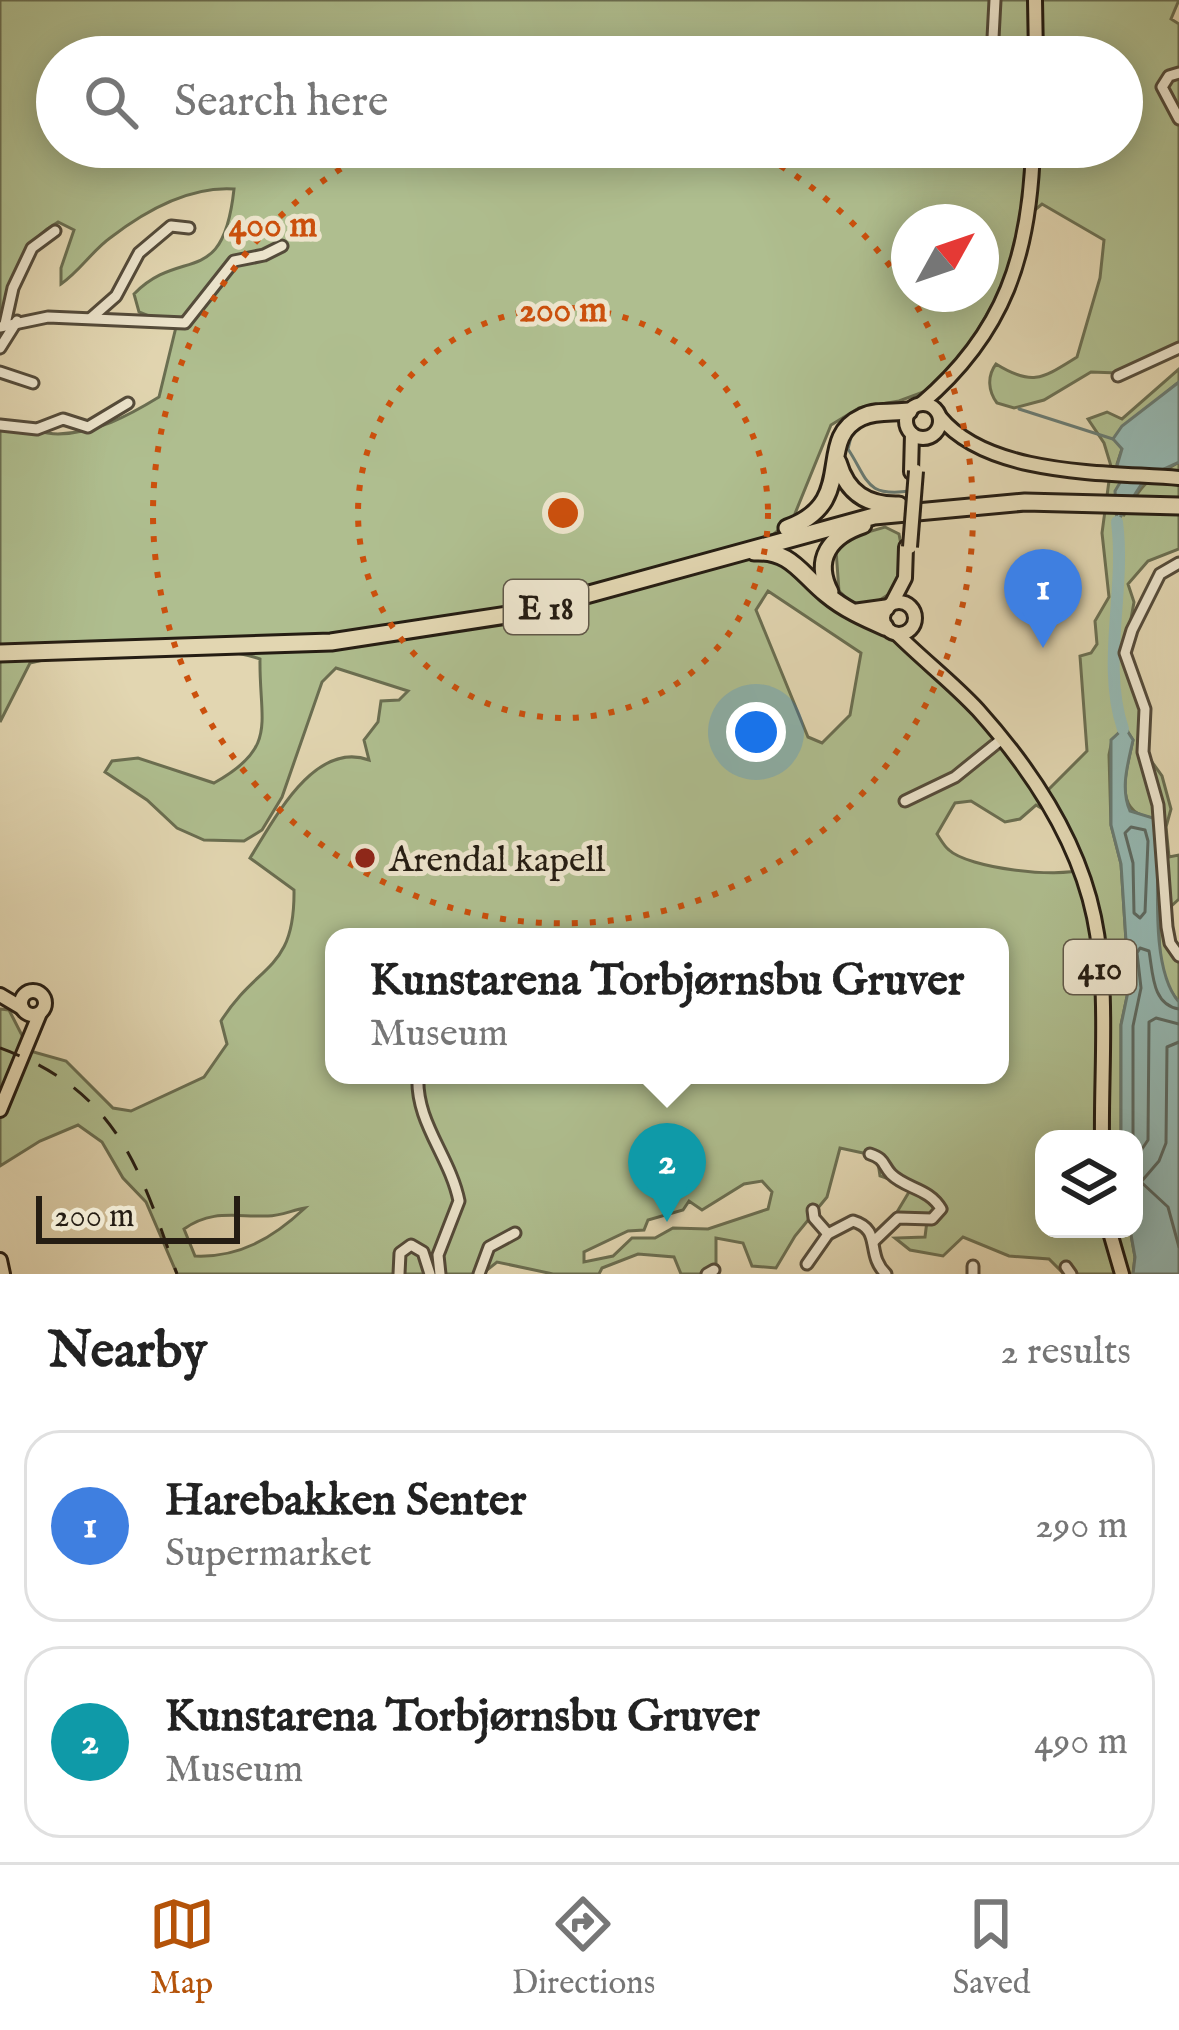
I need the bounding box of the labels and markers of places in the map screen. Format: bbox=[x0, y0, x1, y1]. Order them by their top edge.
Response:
centre of rings bbox=[542, 492, 584, 534]
pin: 1 bbox=[1004, 549, 1082, 648]
place label: Arendal kapell bbox=[388, 838, 605, 884]
marker: Arendal kapell bbox=[352, 845, 378, 871]
pin: 2 bbox=[628, 1123, 706, 1222]

